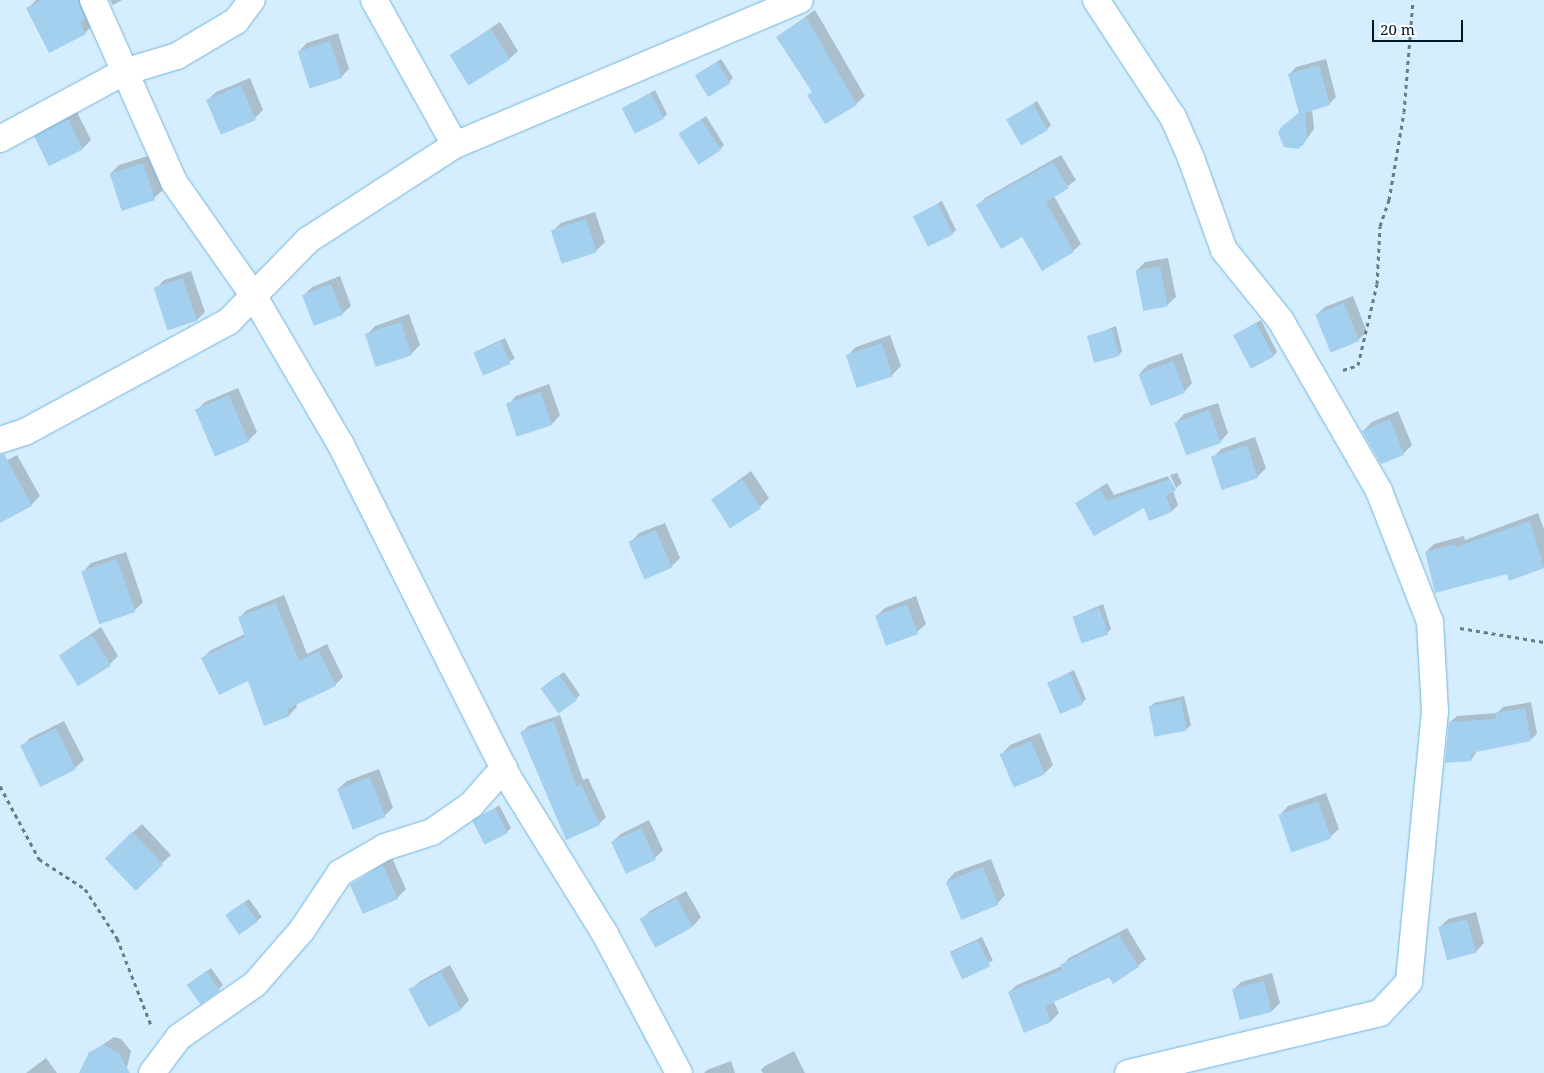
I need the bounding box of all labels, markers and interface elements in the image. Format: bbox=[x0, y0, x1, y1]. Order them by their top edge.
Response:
scale bar bbox=[1374, 10, 1465, 42]
text: 20 m bbox=[1380, 19, 1415, 39]

